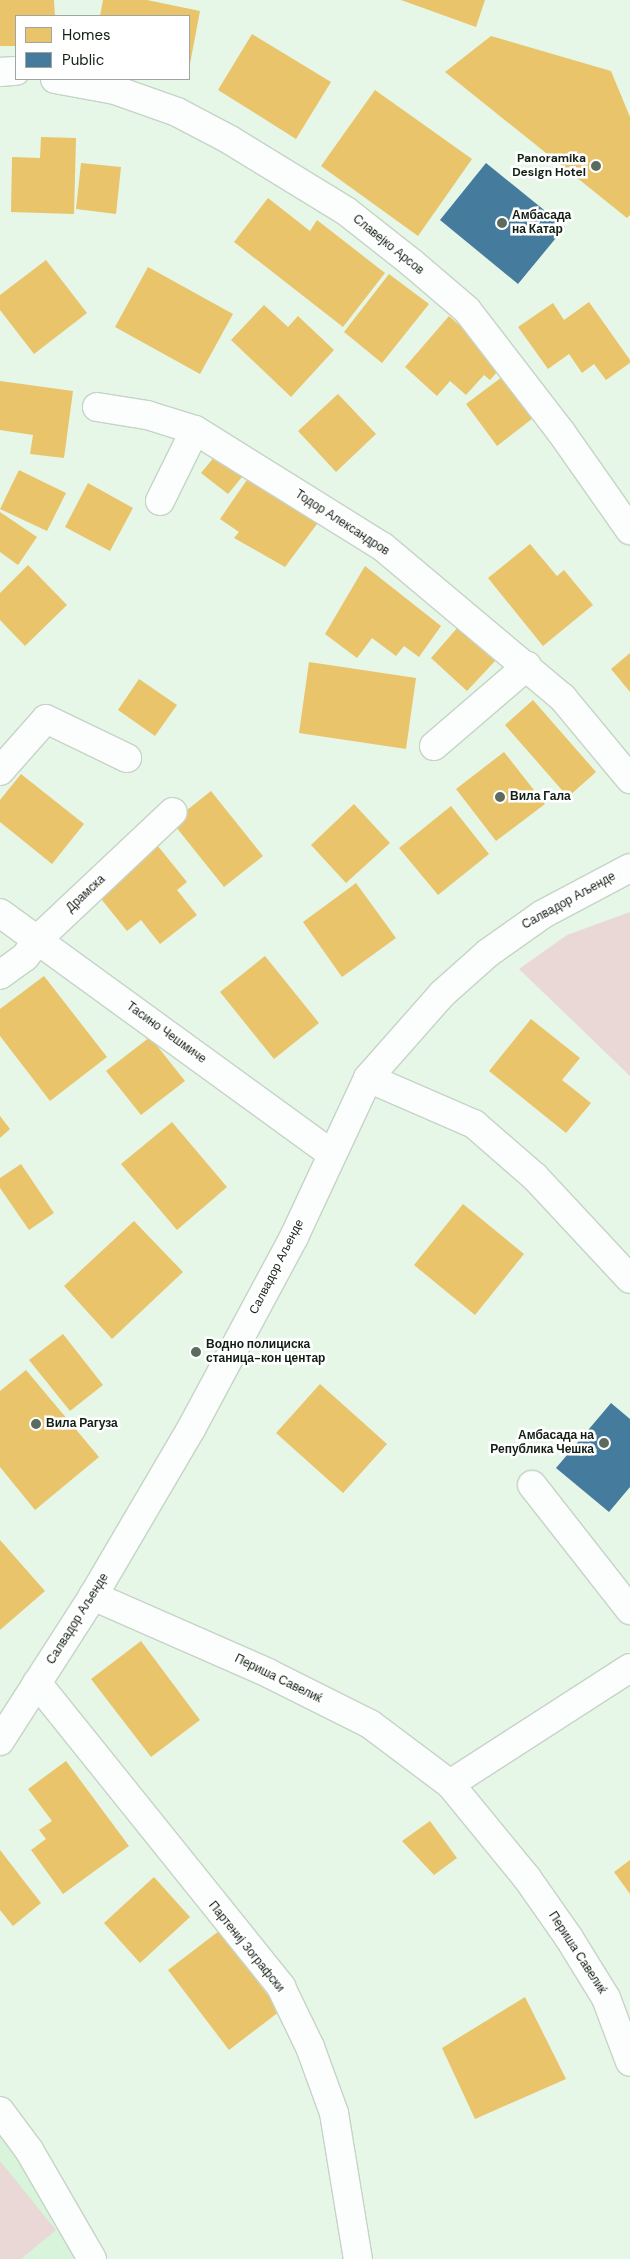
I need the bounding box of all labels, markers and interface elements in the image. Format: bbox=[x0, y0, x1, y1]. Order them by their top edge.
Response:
legend bbox=[15, 15, 190, 80]
text: Homes bbox=[62, 25, 111, 45]
text: Public bbox=[62, 50, 104, 70]
place label: Panoramika Design Hotel bbox=[512, 152, 586, 180]
marker: Panoramika Design Hotel bbox=[590, 160, 602, 172]
place label: Амбасада на Катар bbox=[512, 209, 571, 237]
street label: Славејко Арсов bbox=[350, 212, 426, 278]
marker: Амбасада на Катар bbox=[496, 217, 508, 229]
street label: Тодор Александров bbox=[292, 487, 392, 559]
place label: Вила Гала bbox=[510, 790, 571, 804]
marker: Вила Гала bbox=[494, 791, 506, 803]
street label: Салвадор Аљенде bbox=[520, 869, 618, 933]
street label: Драмска bbox=[64, 872, 108, 916]
street label: Тасино Чешмиче bbox=[123, 999, 209, 1067]
street label: Салвадор Аљенде bbox=[247, 1217, 307, 1317]
place label: Водно полициска станица-кон центар bbox=[206, 1338, 325, 1366]
marker: Водно полициска станица-кон центар bbox=[190, 1346, 202, 1358]
place label: Вила Рагуза bbox=[46, 1417, 118, 1431]
marker: Вила Рагуза bbox=[30, 1418, 42, 1430]
place label: Амбасада на Република Чешка bbox=[490, 1429, 594, 1457]
marker: Амбасада на Република Чешка bbox=[598, 1437, 610, 1449]
street label: Салвадор Аљенде bbox=[44, 1571, 112, 1667]
street label: Периша Савелиќ bbox=[232, 1652, 324, 1706]
street label: Партениј Зографски bbox=[205, 1899, 287, 1995]
street label: Периша Савелиќ bbox=[545, 1909, 609, 1997]

